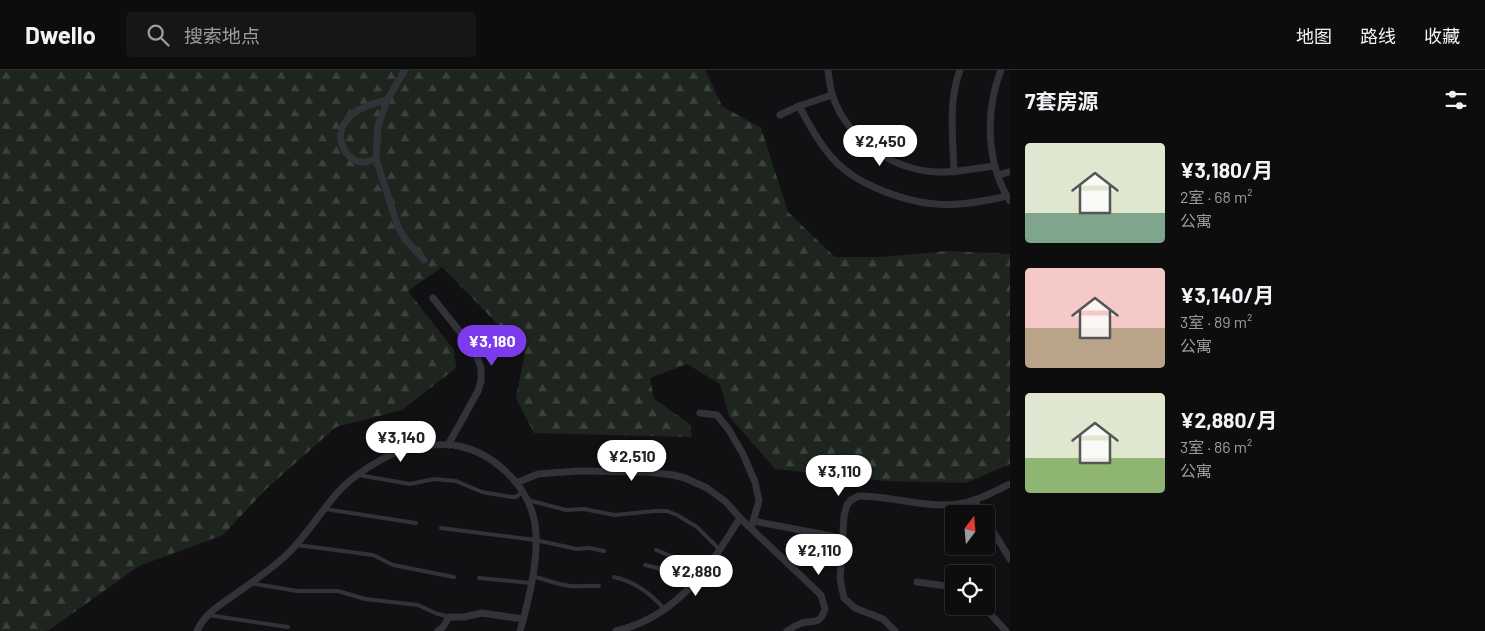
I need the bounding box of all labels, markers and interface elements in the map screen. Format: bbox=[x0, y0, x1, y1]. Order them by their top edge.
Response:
search box bbox=[126, 12, 476, 57]
text: Dwello bbox=[25, 20, 96, 49]
icon: search bbox=[144, 21, 172, 49]
text: 搜索地点 bbox=[184, 24, 260, 47]
text: 地图 bbox=[1296, 25, 1332, 47]
text: 路线 bbox=[1360, 25, 1396, 47]
text: 收藏 bbox=[1424, 25, 1460, 47]
icon: filters bbox=[1442, 86, 1470, 114]
text: 7套房源 bbox=[1025, 88, 1098, 113]
pin: ¥2,450 bbox=[839, 124, 921, 167]
text: ¥2,450 bbox=[854, 131, 906, 150]
text: ¥3,180/月 bbox=[1180, 157, 1273, 182]
icon: home bbox=[1065, 163, 1125, 223]
text: 2室 · 68 m² bbox=[1180, 187, 1253, 206]
text: 公寓 bbox=[1180, 211, 1212, 230]
text: ¥3,140/月 bbox=[1180, 282, 1274, 307]
icon: home bbox=[1065, 288, 1125, 348]
text: 3室 · 89 m² bbox=[1180, 312, 1252, 331]
pin: ¥3,180 bbox=[451, 324, 533, 367]
text: ¥3,180 bbox=[468, 331, 516, 350]
text: 公寓 bbox=[1180, 336, 1212, 355]
text: ¥2,880/月 bbox=[1180, 407, 1277, 432]
icon: home bbox=[1065, 413, 1125, 473]
pin: ¥3,140 bbox=[360, 420, 442, 463]
text: ¥3,140 bbox=[377, 427, 425, 446]
text: 3室 · 86 m² bbox=[1180, 437, 1252, 456]
pin: ¥2,510 bbox=[591, 440, 673, 482]
text: ¥2,510 bbox=[608, 446, 656, 465]
pin: ¥3,110 bbox=[798, 454, 880, 497]
text: ¥3,110 bbox=[817, 461, 861, 480]
text: 公寓 bbox=[1180, 461, 1212, 480]
north arrow bbox=[945, 505, 995, 555]
map controls bbox=[945, 505, 995, 615]
pin: ¥2,110 bbox=[778, 534, 860, 576]
text: ¥2,110 bbox=[797, 540, 841, 559]
pin: ¥2,880 bbox=[655, 554, 737, 597]
text: ¥2,880 bbox=[671, 561, 721, 580]
button: locate bbox=[945, 565, 995, 615]

